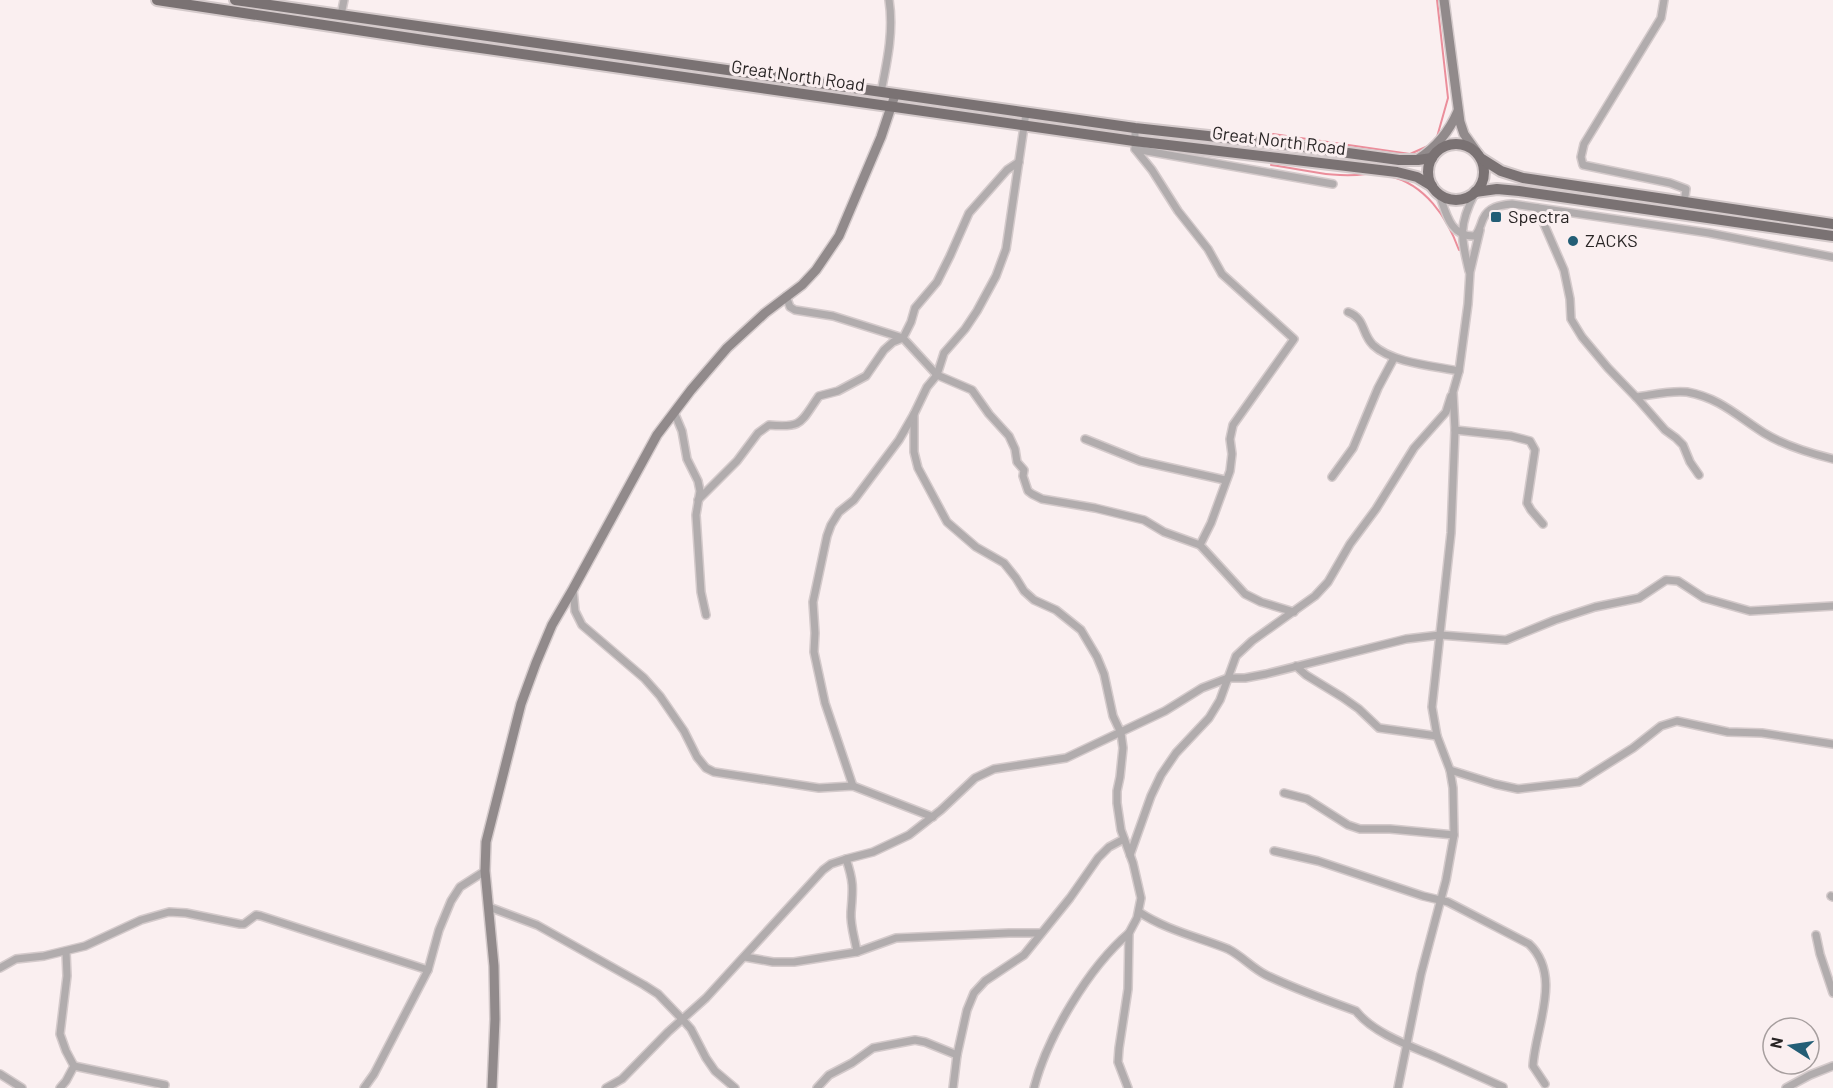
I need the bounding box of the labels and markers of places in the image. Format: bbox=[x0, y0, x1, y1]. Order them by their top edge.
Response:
place label: Spectra bbox=[1508, 205, 1570, 227]
marker: Spectra bbox=[1489, 210, 1503, 224]
place label: ZACKS bbox=[1585, 229, 1638, 251]
marker: ZACKS bbox=[1566, 234, 1580, 248]

